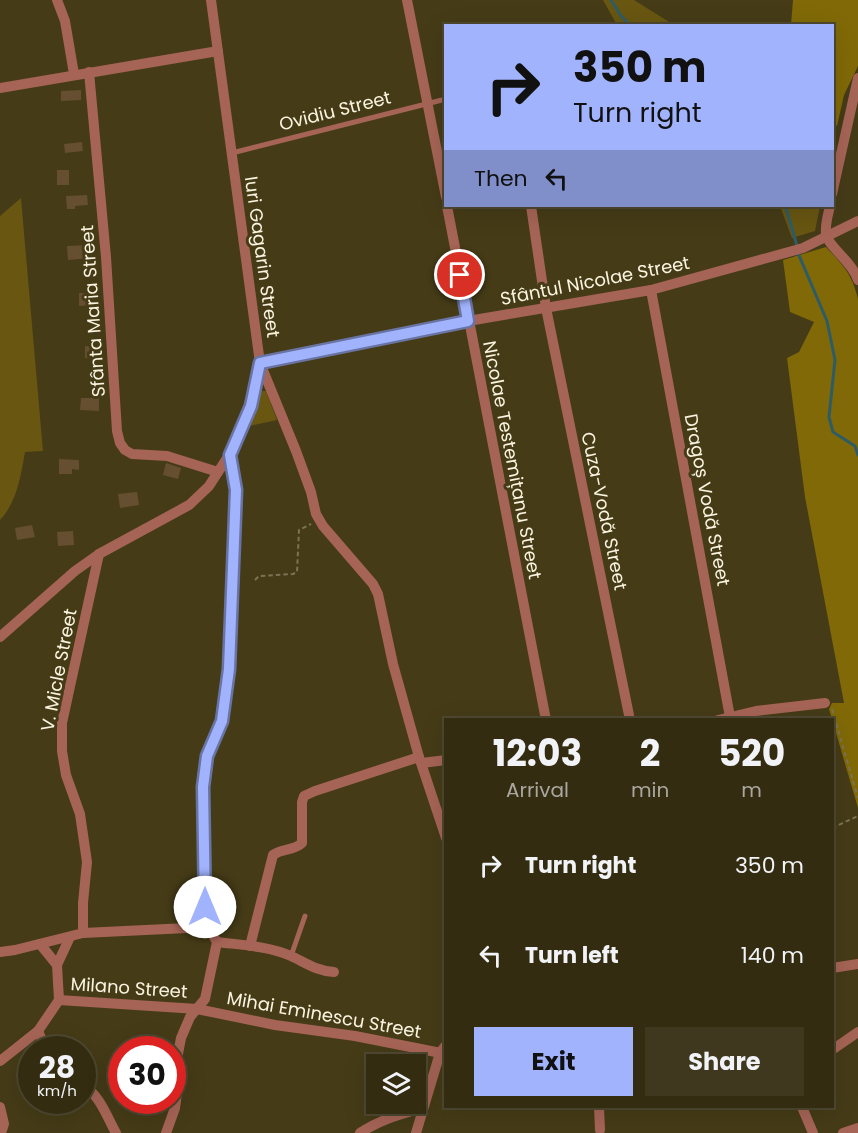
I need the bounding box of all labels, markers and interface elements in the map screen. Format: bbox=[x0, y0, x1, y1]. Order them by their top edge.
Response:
text: 350 m bbox=[573, 38, 706, 97]
icon: right bbox=[474, 48, 552, 126]
street label: Ovidiu Street bbox=[276, 85, 393, 136]
text: Turn right bbox=[573, 94, 702, 131]
icon: left bbox=[540, 162, 573, 195]
text: Then bbox=[474, 163, 528, 194]
street label: Iuri Gagarin Street bbox=[239, 175, 286, 339]
street label: Sfânta Maria Street bbox=[74, 224, 111, 398]
pin bbox=[434, 249, 485, 300]
street label: Sfântul Nicolae Street bbox=[498, 250, 692, 311]
icon: arrive bbox=[443, 258, 476, 291]
street label: Nicolae Testemițanu Street bbox=[477, 339, 548, 581]
street label: Dragoș Vodă Street bbox=[679, 412, 736, 588]
street label: Cuza-Vodă Street bbox=[576, 429, 633, 592]
street label: V. Micle Street bbox=[34, 606, 83, 734]
text: 12:03 bbox=[493, 728, 582, 779]
text: 2 bbox=[640, 728, 660, 779]
text: 520 bbox=[718, 728, 785, 779]
text: Arrival bbox=[506, 776, 569, 804]
text: min bbox=[631, 776, 669, 804]
text: m bbox=[741, 776, 762, 804]
icon: right bbox=[474, 849, 507, 882]
text: Turn right bbox=[525, 850, 636, 881]
text: 350 m bbox=[735, 850, 804, 881]
position arrow bbox=[173, 875, 237, 939]
icon: left bbox=[474, 939, 507, 972]
text: Turn left bbox=[525, 940, 619, 971]
text: 140 m bbox=[741, 940, 804, 971]
street label: Milano Street bbox=[70, 971, 188, 1004]
street label: Mihai Eminescu Street bbox=[225, 985, 423, 1044]
button: Exit bbox=[474, 1027, 633, 1096]
button: Share bbox=[645, 1027, 804, 1096]
speed limit sign: 30 bbox=[108, 1036, 186, 1114]
text: 28 bbox=[39, 1046, 75, 1089]
map controls bbox=[366, 1054, 426, 1114]
button: layers bbox=[366, 1054, 426, 1114]
text: km/h bbox=[37, 1080, 77, 1101]

